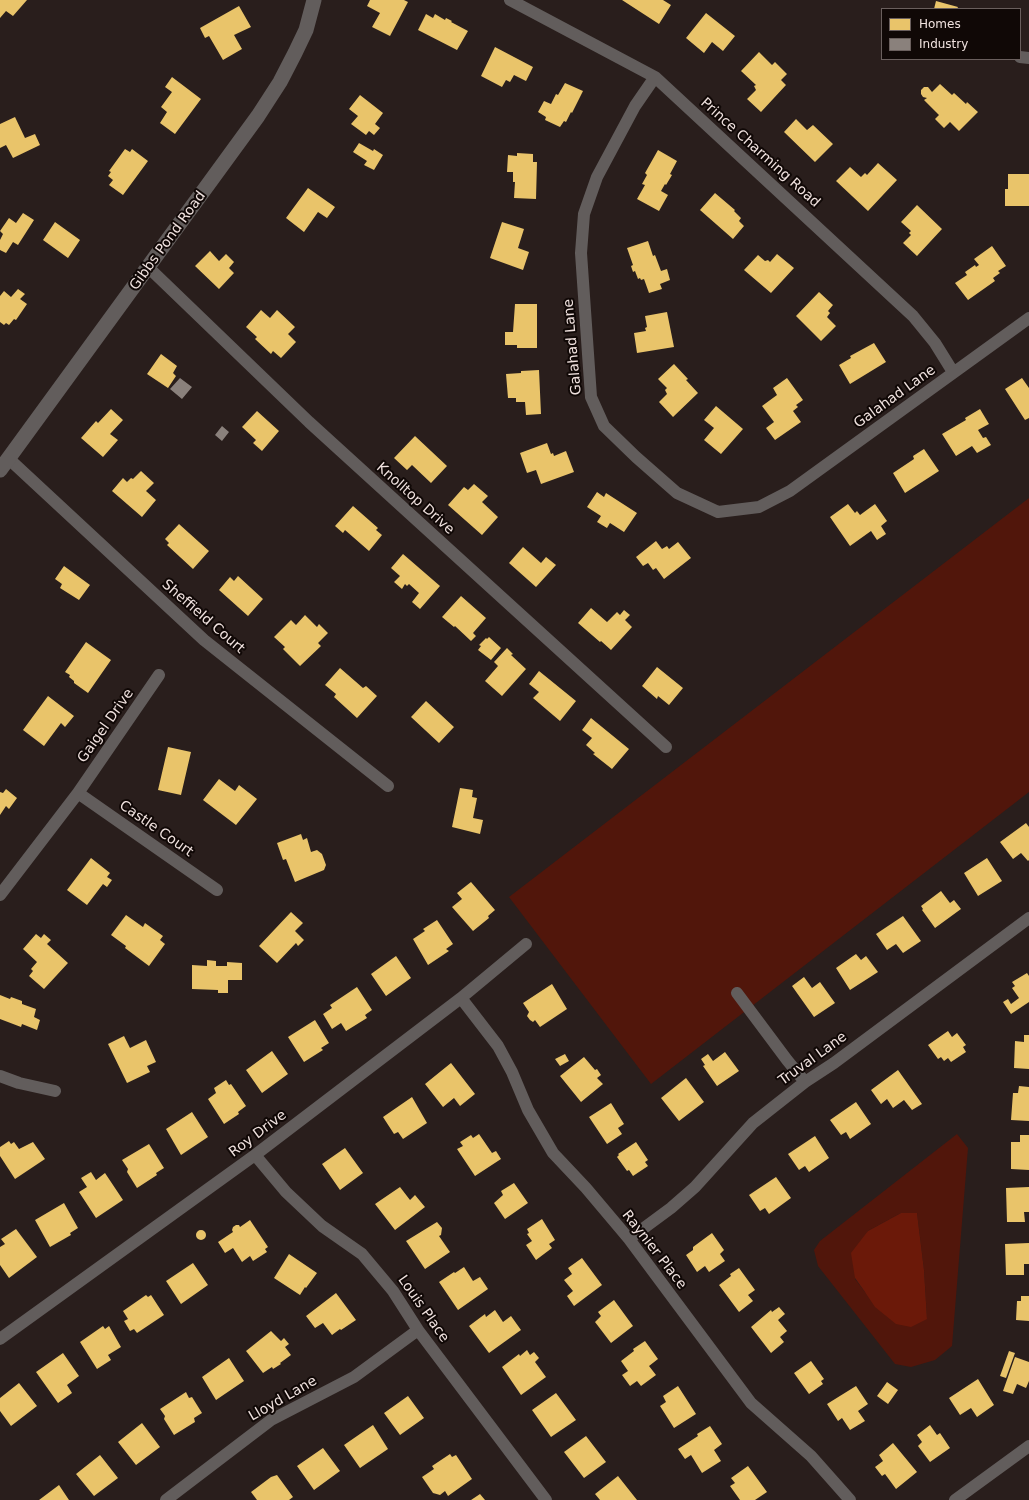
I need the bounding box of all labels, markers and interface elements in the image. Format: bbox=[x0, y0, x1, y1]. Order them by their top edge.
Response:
legend bbox=[881, 8, 1021, 60]
text: Homes bbox=[919, 17, 961, 31]
text: Industry bbox=[919, 37, 968, 51]
street label: Prince Charming Road bbox=[697, 95, 823, 211]
street label: Gibbs Pond Road bbox=[126, 188, 210, 294]
street label: Galahad Lane bbox=[560, 298, 586, 396]
street label: Galahad Lane bbox=[851, 362, 939, 432]
street label: Knolltop Drive bbox=[373, 460, 457, 538]
street label: Sheffield Court bbox=[158, 576, 248, 658]
street label: Gaigel Drive bbox=[74, 686, 138, 766]
street label: Castle Court bbox=[116, 797, 196, 861]
street label: Truval Lane bbox=[776, 1029, 850, 1089]
street label: Roy Drive bbox=[226, 1107, 290, 1161]
street label: Raynier Place bbox=[618, 1207, 690, 1293]
street label: Louis Place bbox=[394, 1272, 452, 1346]
street label: Lloyd Lane bbox=[246, 1373, 320, 1425]

